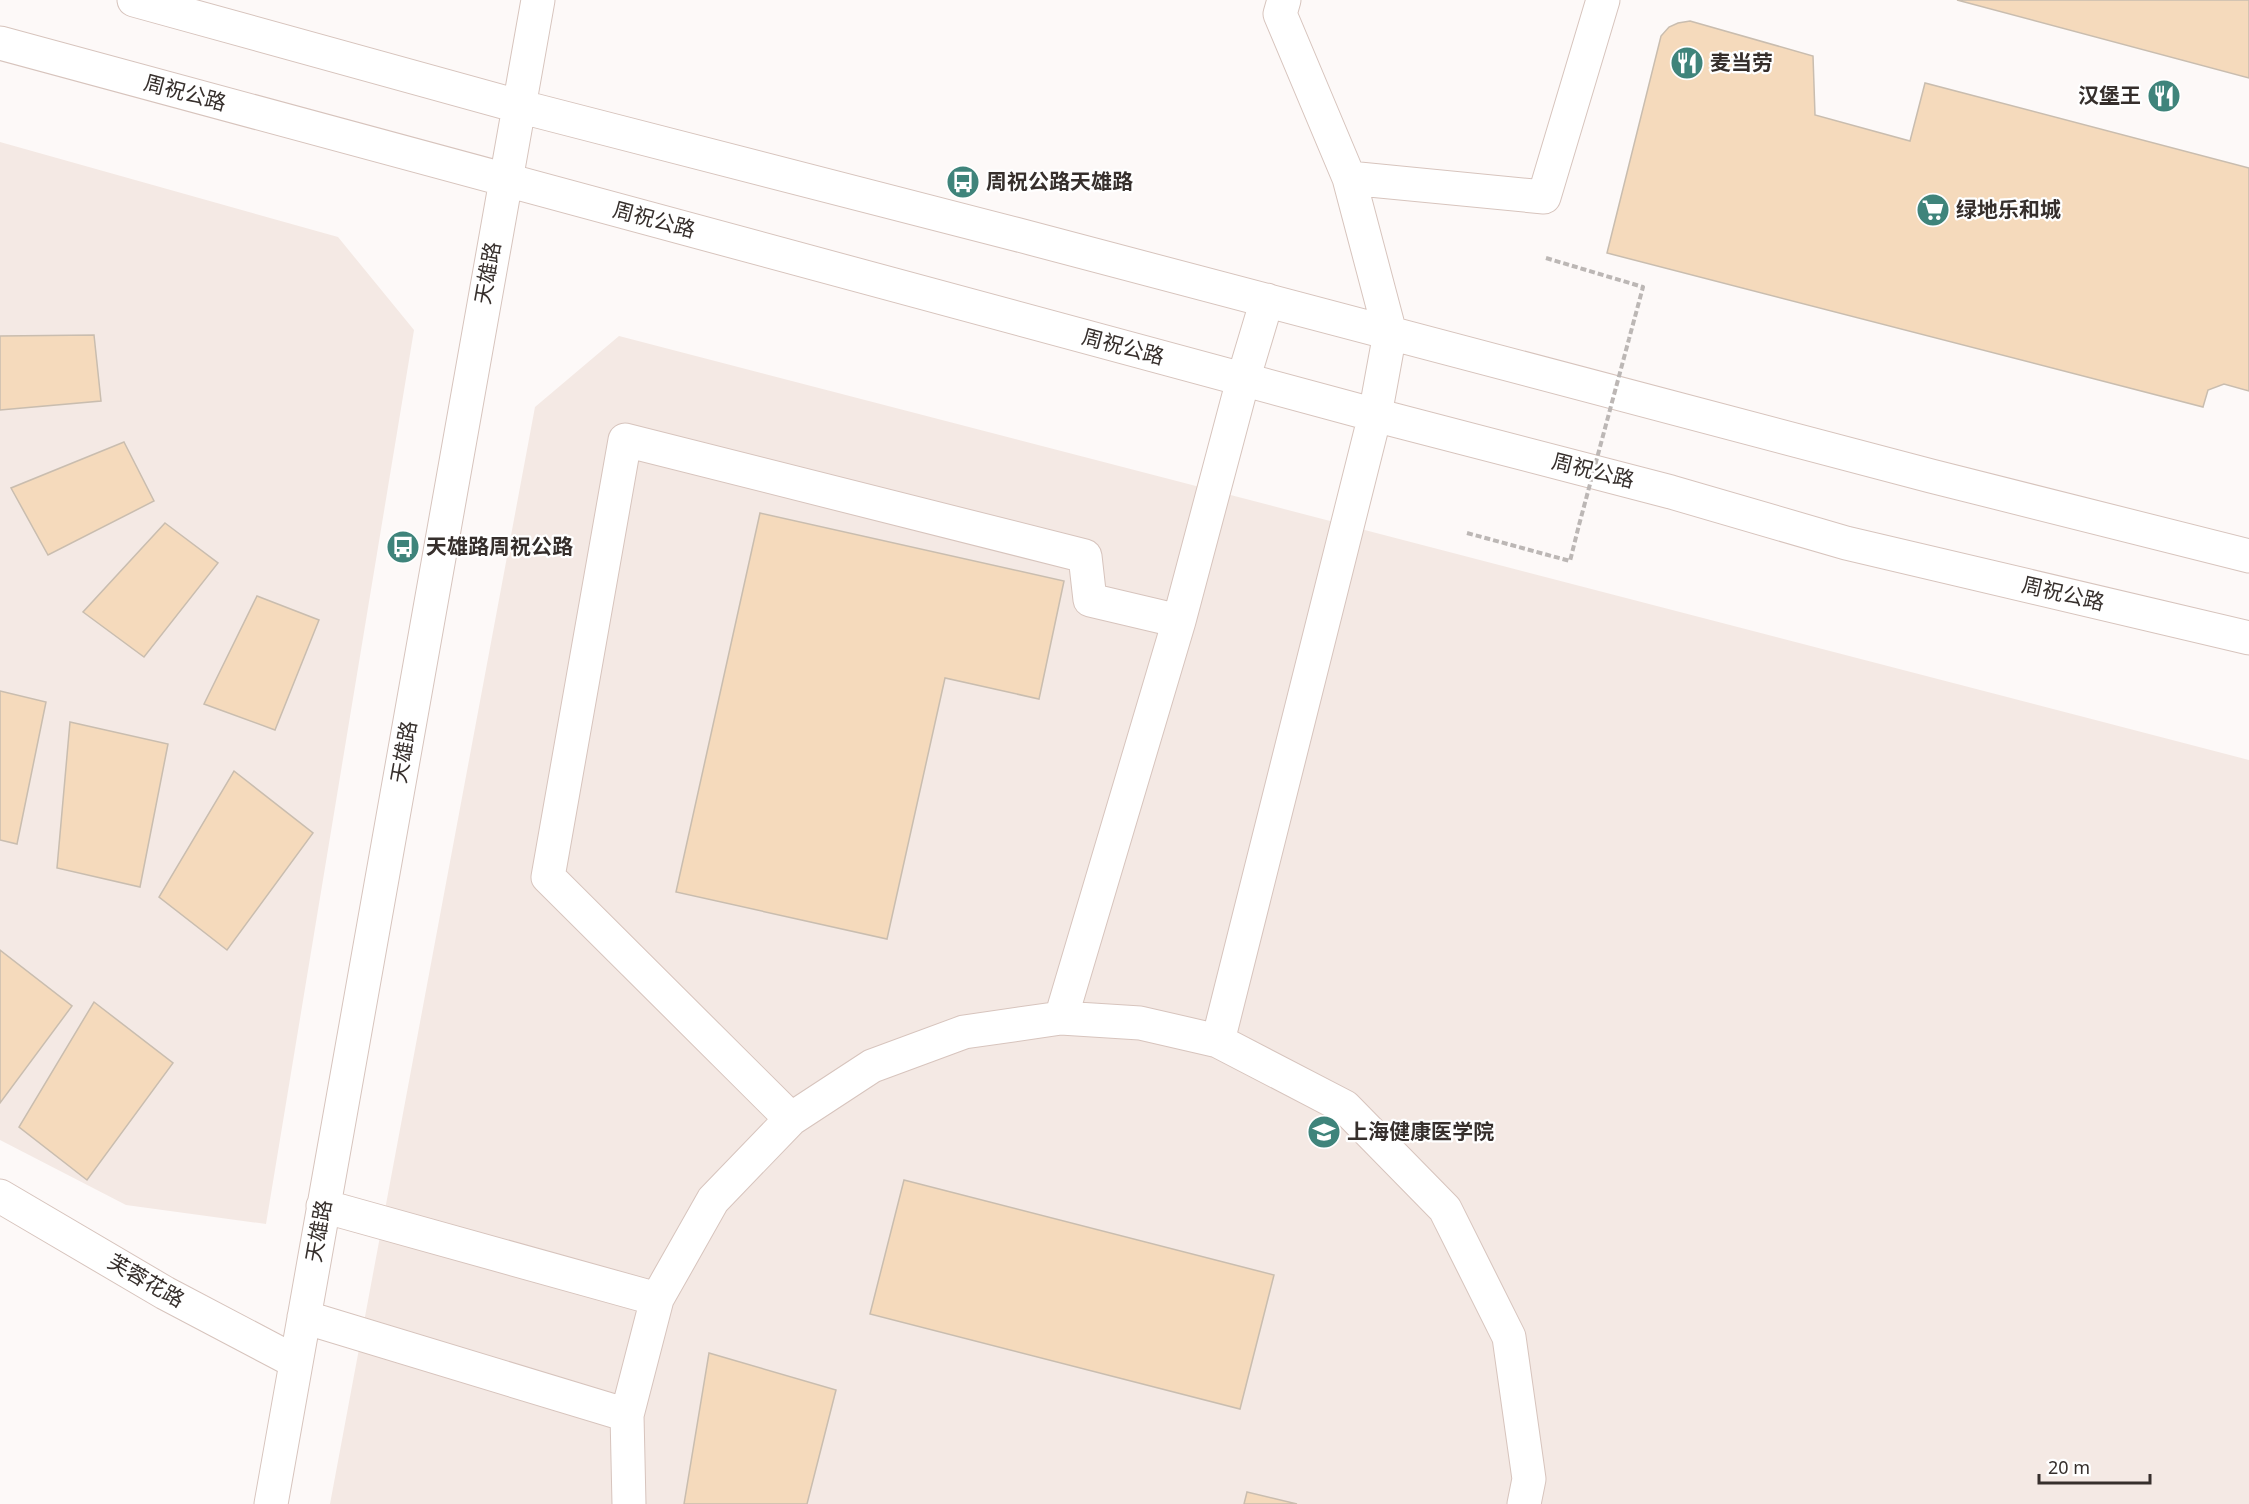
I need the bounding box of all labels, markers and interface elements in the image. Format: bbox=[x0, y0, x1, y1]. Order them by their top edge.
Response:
restaurant icon: 麦当劳 bbox=[1669, 45, 1705, 81]
place label: 麦当劳 bbox=[1710, 48, 1773, 76]
street label: 周祝公路 bbox=[141, 68, 229, 116]
restaurant icon: 汉堡王 bbox=[2146, 78, 2182, 114]
place label: 汉堡王 bbox=[2078, 81, 2141, 109]
bus stop icon: 周祝公路天雄路 bbox=[945, 164, 981, 200]
place label: 周祝公路天雄路 bbox=[986, 167, 1133, 195]
supermarket icon: 绿地乐和城 bbox=[1915, 192, 1951, 228]
street label: 周祝公路 bbox=[610, 195, 698, 243]
place label: 绿地乐和城 bbox=[1956, 195, 2061, 223]
street label: 天雄路 bbox=[468, 239, 506, 306]
street label: 周祝公路 bbox=[1079, 322, 1167, 370]
street label: 周祝公路 bbox=[1549, 446, 1637, 494]
bus stop icon: 天雄路周祝公路 bbox=[385, 529, 421, 565]
place label: 天雄路周祝公路 bbox=[426, 532, 573, 560]
street label: 周祝公路 bbox=[2019, 570, 2107, 616]
street label: 天雄路 bbox=[384, 718, 422, 785]
school or university icon: 上海健康医学院 bbox=[1306, 1114, 1342, 1150]
place label: 上海健康医学院 bbox=[1347, 1117, 1494, 1145]
street label: 天雄路 bbox=[299, 1197, 337, 1264]
street label: 芙蓉花路 bbox=[103, 1247, 190, 1313]
scale bar bbox=[2039, 1447, 2150, 1485]
text: 20 m bbox=[2048, 1455, 2090, 1479]

